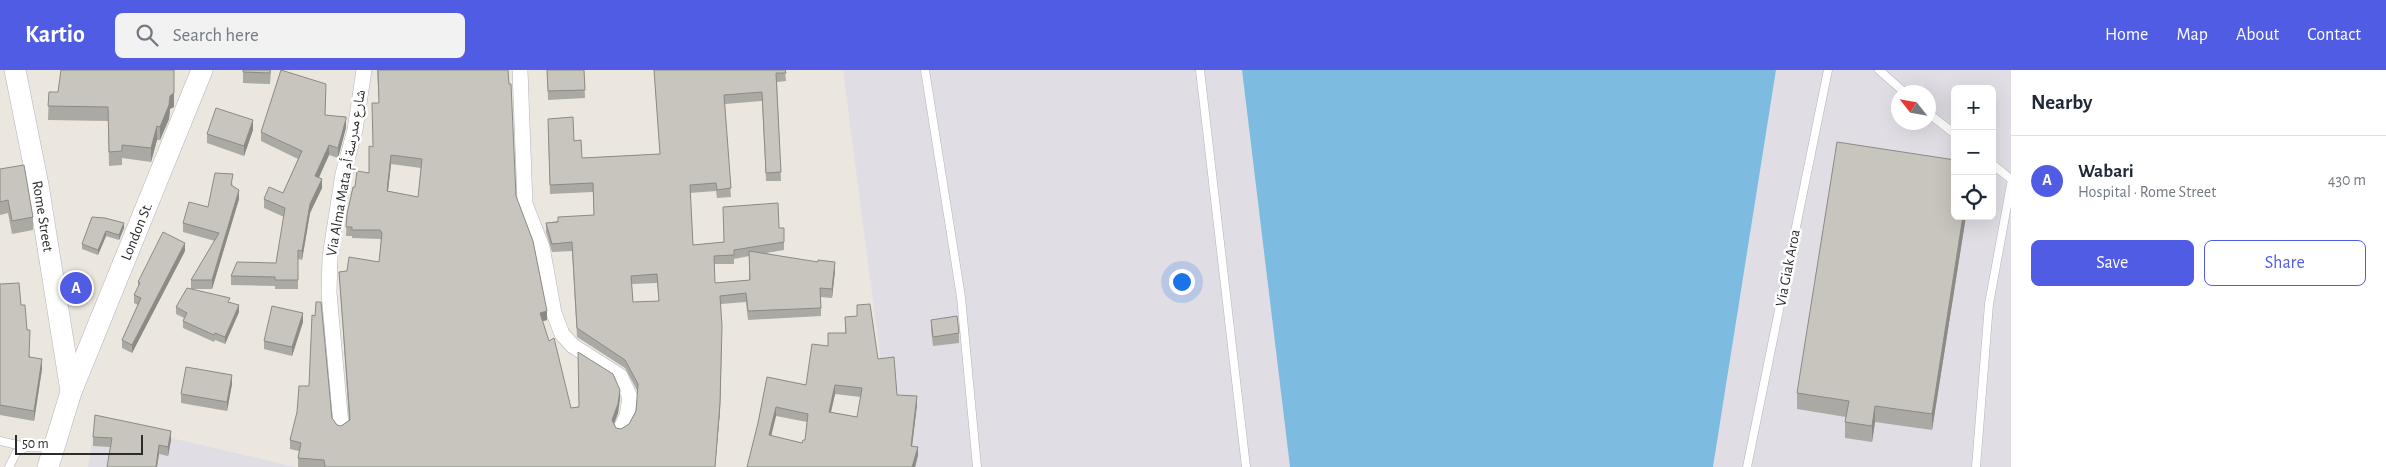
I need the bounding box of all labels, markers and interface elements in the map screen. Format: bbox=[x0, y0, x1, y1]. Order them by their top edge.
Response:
search box bbox=[115, 13, 465, 58]
icon: search bbox=[133, 21, 161, 49]
text: Kartio bbox=[25, 23, 85, 47]
text: Search here bbox=[173, 26, 259, 45]
text: Home bbox=[2105, 26, 2148, 44]
text: Map bbox=[2176, 26, 2208, 44]
text: About bbox=[2236, 26, 2279, 44]
text: Contact bbox=[2307, 26, 2361, 44]
north arrow bbox=[1891, 85, 1936, 130]
map controls bbox=[1951, 85, 1996, 220]
button: + bbox=[1951, 85, 1996, 130]
street label: Via Alma Mata شارع مدرسة أم bbox=[322, 88, 370, 258]
text: Nearby bbox=[2031, 92, 2092, 113]
button: − bbox=[1951, 130, 1996, 175]
text: Wabari bbox=[2078, 162, 2134, 181]
text: A bbox=[2042, 172, 2052, 188]
text: 430 m bbox=[2328, 172, 2366, 188]
button: locate bbox=[1951, 175, 1996, 220]
street label: Rome Street bbox=[30, 179, 56, 253]
text: Hospital · Rome Street bbox=[2078, 184, 2216, 200]
street label: London St. bbox=[118, 200, 155, 262]
street label: Via Giak Aroa bbox=[1773, 228, 1803, 308]
button: Save bbox=[2031, 240, 2194, 286]
button: Share bbox=[2204, 240, 2366, 286]
pin: A bbox=[60, 269, 92, 307]
your location bbox=[1169, 269, 1195, 295]
scale bar bbox=[15, 432, 142, 455]
text: 50 m bbox=[22, 437, 49, 451]

